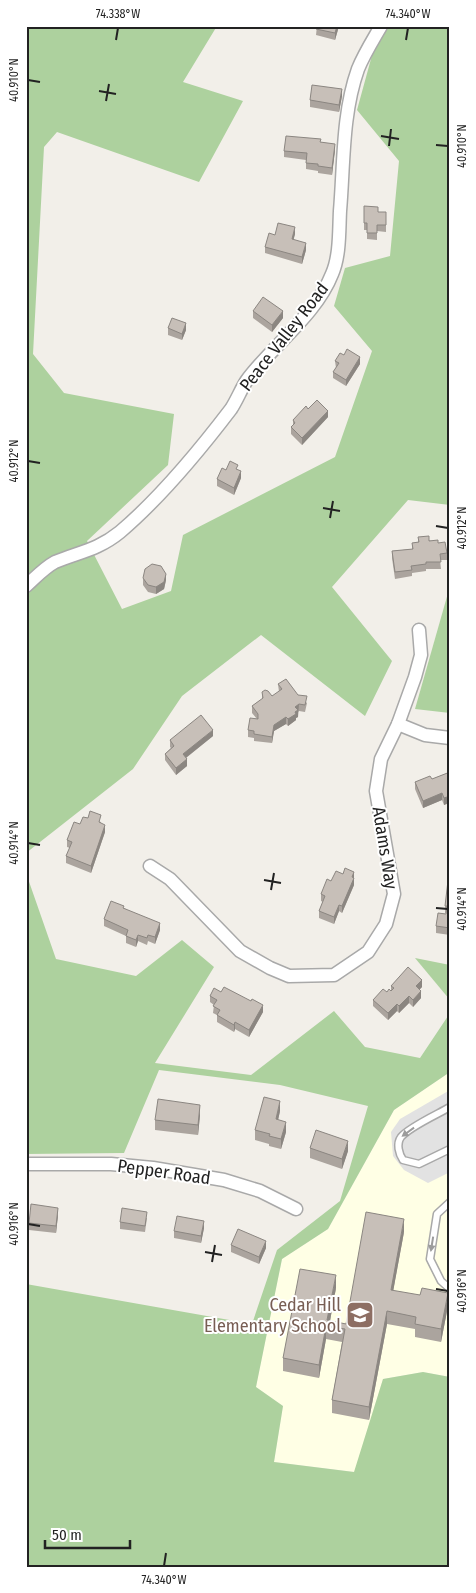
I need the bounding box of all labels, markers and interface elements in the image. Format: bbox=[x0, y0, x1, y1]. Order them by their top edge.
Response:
text: 74.338°W bbox=[96, 7, 140, 21]
text: 74.340°W bbox=[386, 7, 430, 21]
text: 40.910°N bbox=[7, 58, 21, 102]
text: 40.910°N bbox=[455, 124, 469, 168]
street label: Peace Valley Road bbox=[235, 278, 333, 396]
text: 40.912°N bbox=[7, 440, 21, 482]
text: 40.912°N bbox=[455, 507, 469, 549]
street label: Adams Way bbox=[368, 805, 402, 891]
text: 40.914°N bbox=[7, 821, 21, 865]
text: 40.914°N bbox=[455, 887, 469, 931]
one-way arrow bbox=[401, 1127, 415, 1137]
street label: Pepper Road bbox=[116, 1155, 212, 1189]
text: 40.916°N bbox=[7, 1202, 21, 1246]
one-way arrow bbox=[428, 1237, 436, 1253]
text: 40.916°N bbox=[455, 1269, 469, 1313]
place label: Cedar Hill Elementary School bbox=[204, 1294, 341, 1337]
school or university icon: Cedar Hill Elementary School bbox=[345, 1300, 375, 1330]
scale bar bbox=[45, 1518, 130, 1550]
text: 50 m bbox=[52, 1526, 82, 1544]
text: 74.340°W bbox=[142, 1573, 186, 1587]

